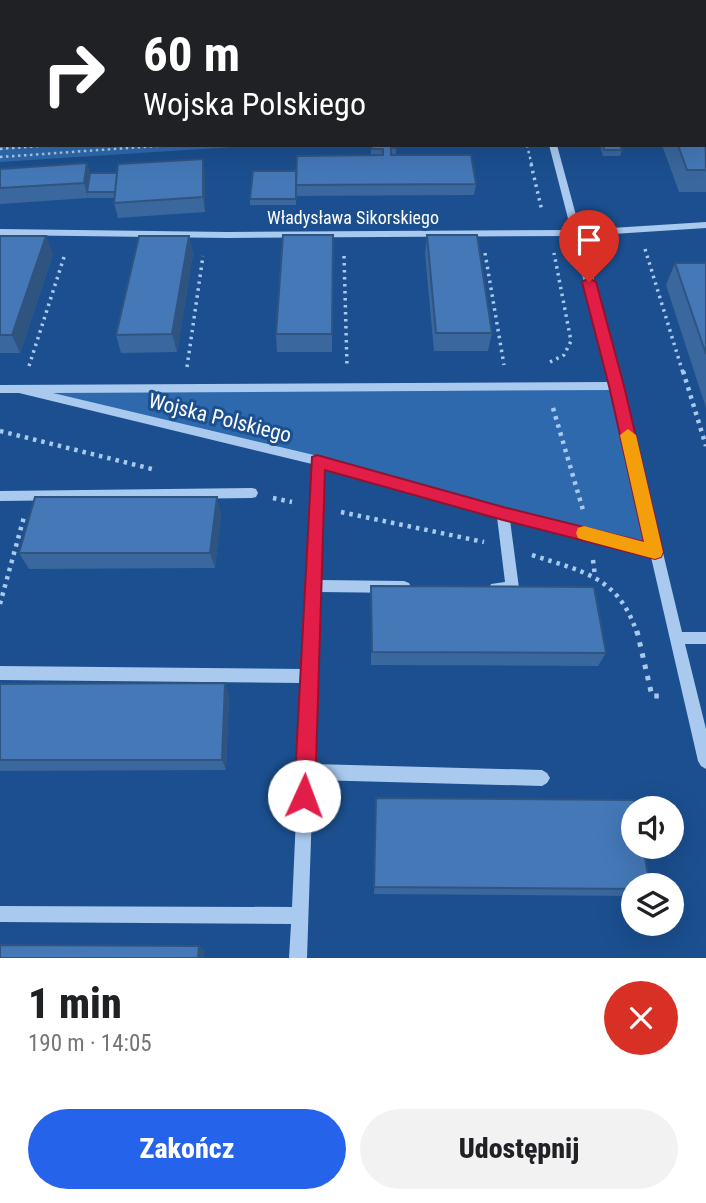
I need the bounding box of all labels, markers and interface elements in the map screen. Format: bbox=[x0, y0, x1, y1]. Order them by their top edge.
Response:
text: 60 m bbox=[143, 26, 240, 83]
icon: right bbox=[28, 28, 119, 119]
text: Wojska Polskiego bbox=[143, 85, 366, 123]
street label: Władysława Sikorskiego bbox=[267, 207, 439, 228]
pin bbox=[559, 210, 619, 282]
icon: arrive bbox=[570, 221, 608, 259]
street label: Wojska Polskiego bbox=[146, 389, 294, 447]
position arrow bbox=[267, 759, 341, 833]
map controls bbox=[621, 796, 684, 936]
button: sound bbox=[621, 796, 684, 859]
button: layers bbox=[621, 873, 684, 936]
text: 1 min bbox=[28, 979, 122, 1028]
button: close bbox=[604, 981, 678, 1055]
text: 190 m · 14:05 bbox=[28, 1030, 152, 1057]
button: Zakończ bbox=[28, 1109, 346, 1189]
button: Udostępnij bbox=[360, 1109, 678, 1189]

